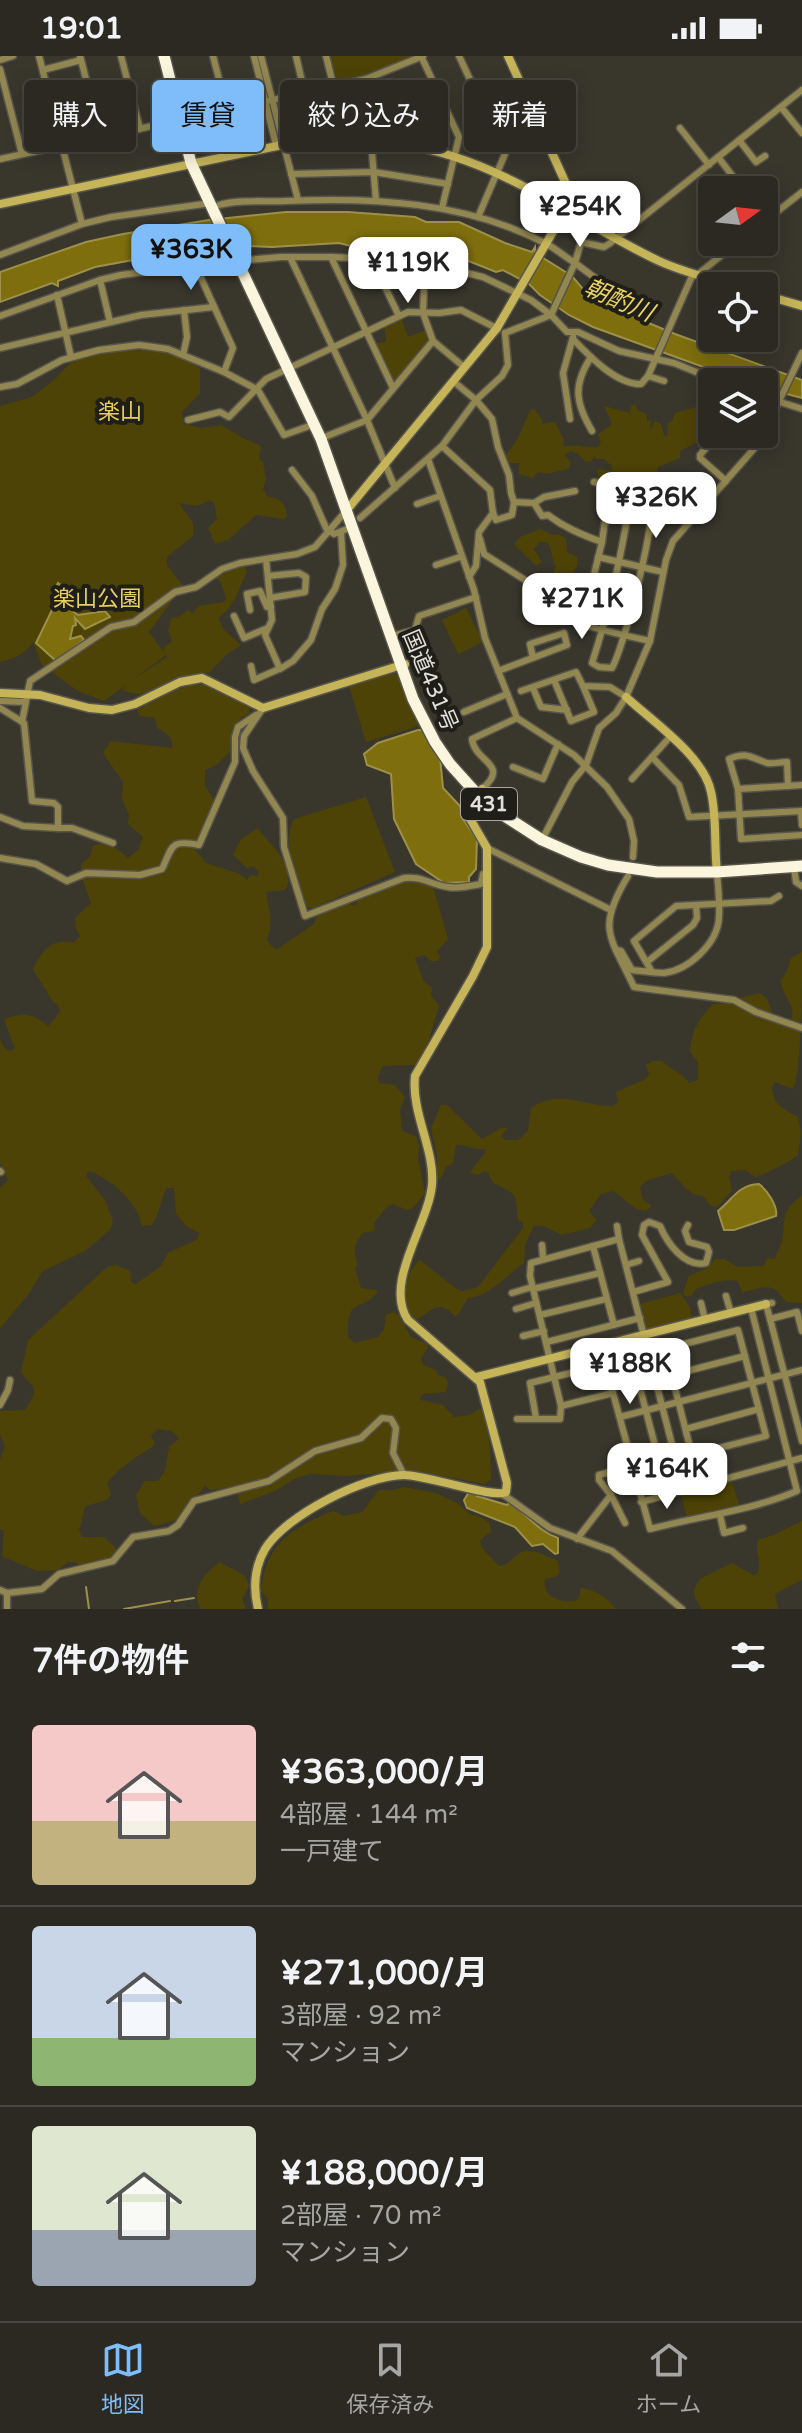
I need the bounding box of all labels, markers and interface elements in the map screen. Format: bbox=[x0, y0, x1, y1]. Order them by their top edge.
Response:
text: 19:01 bbox=[40, 10, 123, 47]
chip: 購入 bbox=[24, 80, 136, 152]
chip: 賃貸 bbox=[152, 80, 264, 152]
chip: 絞り込み bbox=[280, 80, 448, 152]
chip: 新着 bbox=[464, 80, 576, 152]
north arrow bbox=[698, 176, 778, 256]
map controls bbox=[698, 176, 778, 448]
pin: ¥254K bbox=[524, 181, 636, 249]
text: ¥254K bbox=[538, 191, 622, 222]
pin: ¥363K bbox=[135, 224, 247, 292]
text: ¥363K bbox=[149, 234, 233, 265]
pin: ¥119K bbox=[352, 237, 464, 305]
text: ¥119K bbox=[366, 247, 450, 278]
button: locate bbox=[698, 272, 778, 352]
water label: 朝酌川 bbox=[580, 273, 660, 329]
button: layers bbox=[698, 368, 778, 448]
park label: 楽山 bbox=[98, 399, 142, 425]
pin: ¥326K bbox=[600, 472, 712, 540]
text: ¥326K bbox=[614, 482, 698, 513]
pin: ¥271K bbox=[526, 573, 638, 641]
text: ¥271K bbox=[540, 583, 624, 614]
park label: 楽山公園 bbox=[53, 586, 141, 612]
street label: 国道431号 bbox=[397, 626, 463, 735]
road number: 431 bbox=[461, 788, 517, 820]
pin: ¥188K bbox=[574, 1338, 686, 1406]
text: ¥188K bbox=[588, 1348, 672, 1379]
pin: ¥164K bbox=[611, 1443, 723, 1511]
text: ¥164K bbox=[625, 1453, 709, 1484]
icon: filters bbox=[726, 1635, 770, 1679]
text: 7件の物件 bbox=[32, 1641, 189, 1682]
text: ¥363,000/月 bbox=[280, 1752, 488, 1793]
icon: home bbox=[96, 1757, 192, 1853]
text: 4部屋 · 144 m² bbox=[280, 1799, 458, 1830]
text: 一戸建て bbox=[280, 1836, 384, 1867]
text: ¥271,000/月 bbox=[280, 1953, 488, 1994]
icon: home bbox=[96, 1958, 192, 2054]
text: 3部屋 · 92 m² bbox=[280, 2000, 442, 2031]
text: マンション bbox=[280, 2037, 410, 2068]
text: ¥188,000/月 bbox=[280, 2153, 488, 2194]
icon: home bbox=[96, 2158, 192, 2254]
text: 2部屋 · 70 m² bbox=[280, 2200, 442, 2231]
text: マンション bbox=[280, 2237, 410, 2268]
tab: 地図 bbox=[101, 2338, 145, 2418]
tab: 保存済み bbox=[346, 2338, 434, 2418]
tab: ホーム bbox=[636, 2338, 701, 2418]

